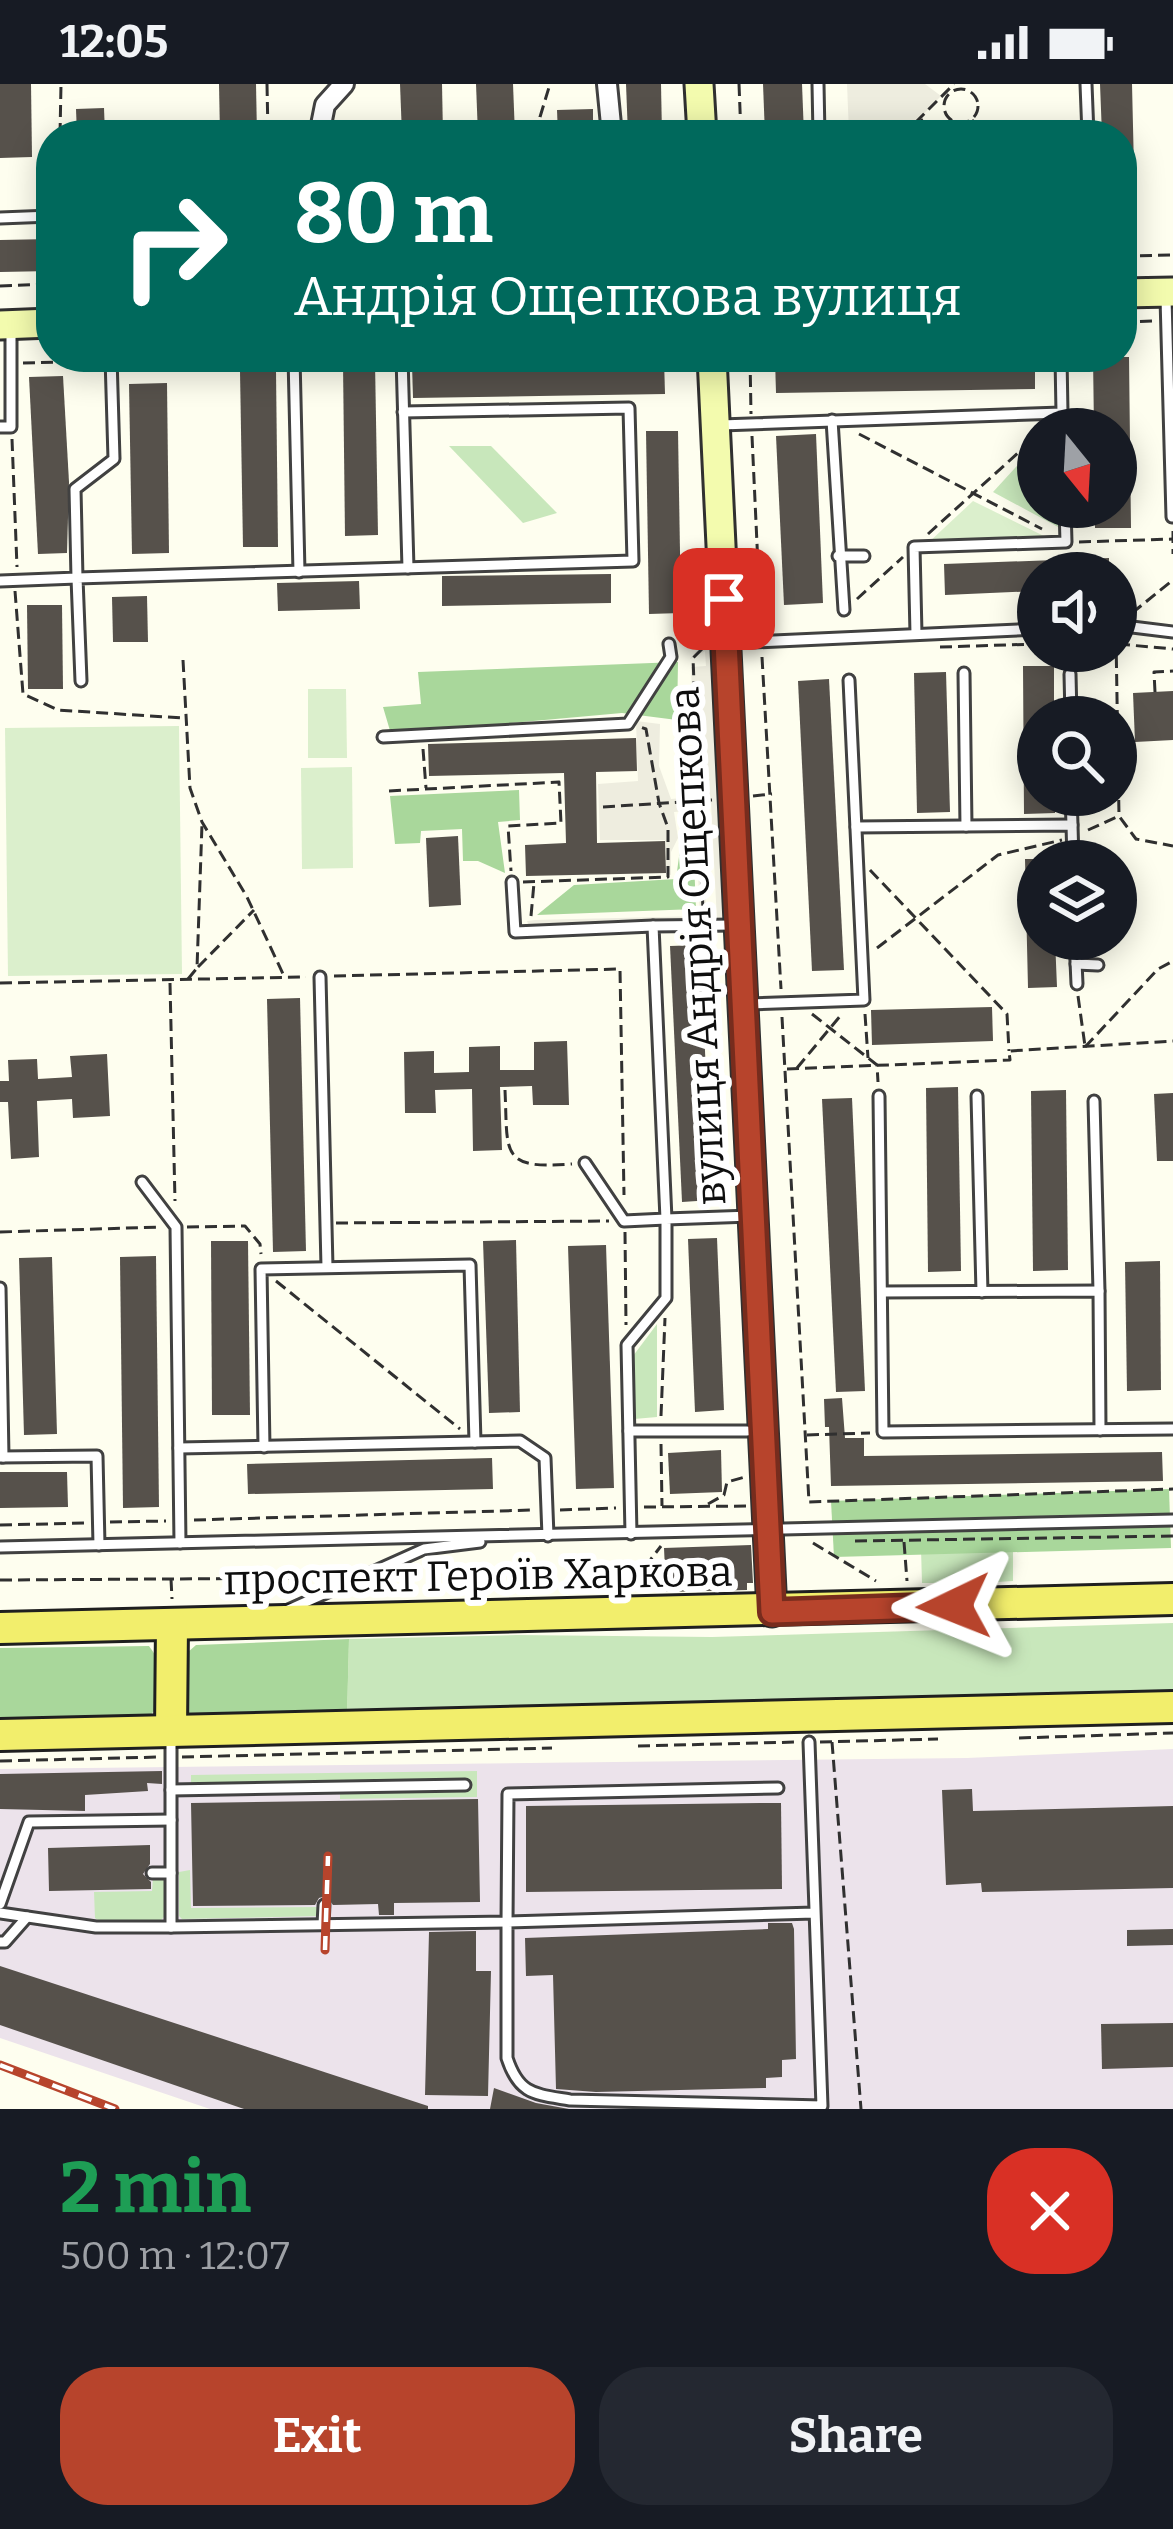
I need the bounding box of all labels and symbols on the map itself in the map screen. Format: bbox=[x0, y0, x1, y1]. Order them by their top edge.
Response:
north arrow bbox=[1017, 408, 1137, 528]
pin bbox=[673, 548, 775, 650]
street label: вулиця Андрія Ощепкова bbox=[659, 685, 737, 1207]
position arrow bbox=[891, 1543, 1017, 1669]
street label: проспект Героїв Харкова bbox=[223, 1547, 733, 1605]

